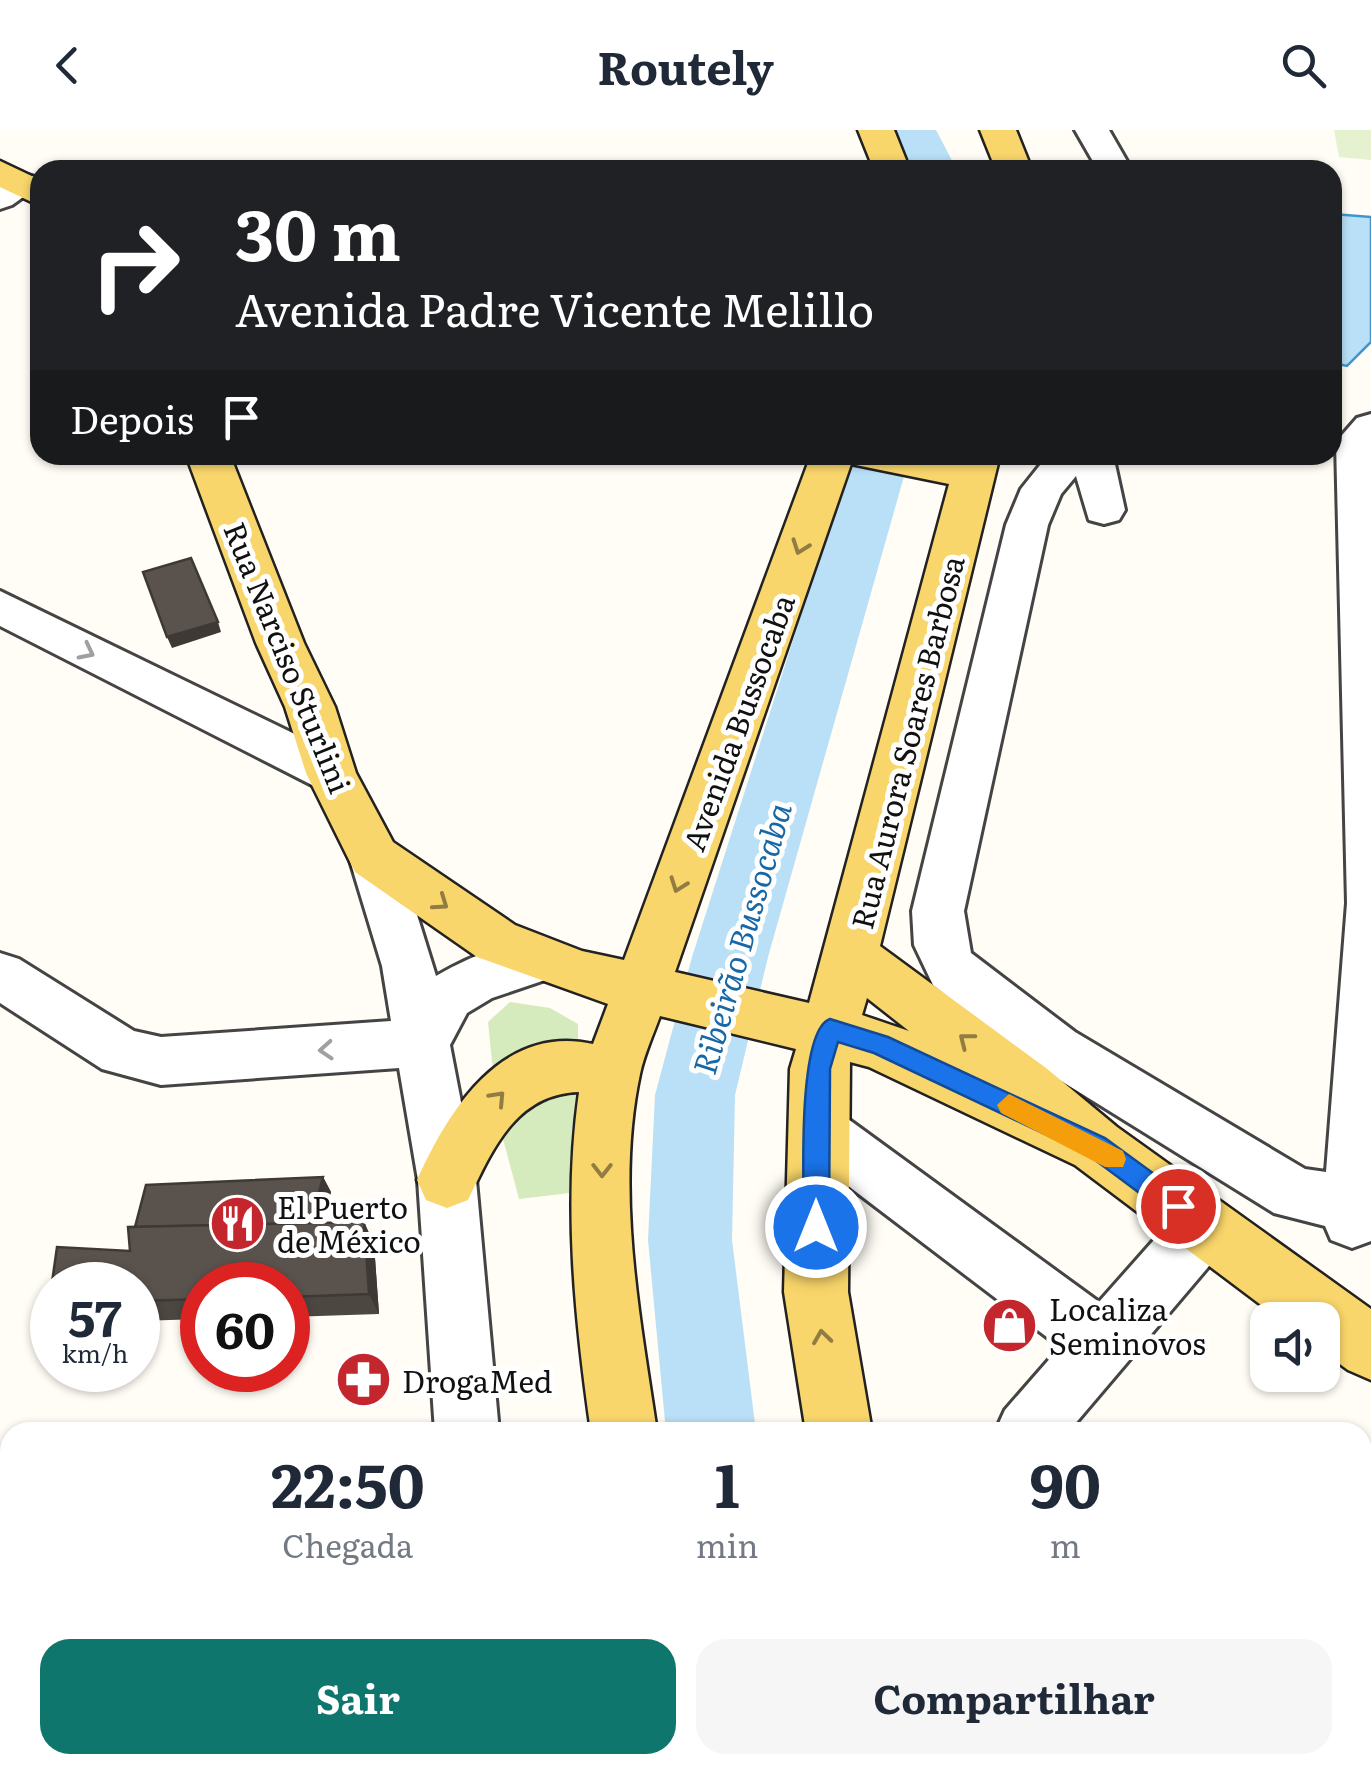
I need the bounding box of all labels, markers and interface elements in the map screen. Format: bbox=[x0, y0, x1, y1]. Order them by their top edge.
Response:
text: Routely bbox=[597, 32, 774, 99]
icon: back bbox=[40, 38, 95, 93]
icon: search bbox=[1276, 38, 1331, 93]
text: 30 m bbox=[235, 179, 401, 283]
icon: right bbox=[70, 200, 200, 330]
text: Avenida Padre Vicente Melillo bbox=[235, 274, 874, 341]
text: Depois bbox=[70, 389, 194, 446]
icon: arrive bbox=[214, 390, 269, 445]
street label: Rua Narciso Sturlini bbox=[214, 515, 364, 799]
one-way arrow bbox=[791, 537, 812, 554]
street label: Rua Aurora Soares Barbosa bbox=[838, 550, 974, 933]
street label: Avenida Bussocaba bbox=[670, 587, 804, 856]
one-way arrow bbox=[76, 639, 94, 659]
water label: Ribeirão Bussocaba bbox=[678, 796, 802, 1079]
one-way arrow bbox=[669, 876, 690, 893]
one-way arrow bbox=[430, 891, 449, 909]
one-way arrow bbox=[959, 1035, 977, 1052]
one-way arrow bbox=[317, 1038, 333, 1060]
one-way arrow bbox=[487, 1092, 505, 1110]
one-way arrow bbox=[591, 1164, 613, 1179]
pin bbox=[1136, 1164, 1221, 1249]
position arrow bbox=[764, 1175, 868, 1279]
icon: arrive bbox=[1151, 1179, 1206, 1234]
place label: El Puerto de México bbox=[277, 1184, 421, 1262]
restaurant icon: El Puerto de México bbox=[208, 1193, 268, 1253]
speed limit sign: 60 bbox=[180, 1262, 310, 1392]
text: 57 bbox=[68, 1278, 122, 1352]
place label: Localiza Seminovos bbox=[1049, 1286, 1206, 1364]
shop icon: Localiza Seminovos bbox=[980, 1295, 1040, 1355]
map controls bbox=[1250, 1302, 1340, 1392]
button: sound bbox=[1250, 1302, 1340, 1392]
one-way arrow bbox=[812, 1328, 833, 1344]
text: km/h bbox=[62, 1334, 128, 1371]
pharmacy icon: DrogaMed bbox=[333, 1350, 393, 1410]
place label: DrogaMed bbox=[402, 1358, 552, 1402]
text: 22:50 bbox=[271, 1437, 425, 1526]
text: 1 bbox=[715, 1437, 740, 1526]
text: 90 bbox=[1029, 1437, 1101, 1526]
text: Chegada bbox=[282, 1520, 413, 1568]
text: min bbox=[696, 1520, 759, 1568]
text: m bbox=[1050, 1520, 1081, 1568]
button: Sair bbox=[40, 1639, 676, 1754]
button: Compartilhar bbox=[696, 1639, 1332, 1754]

